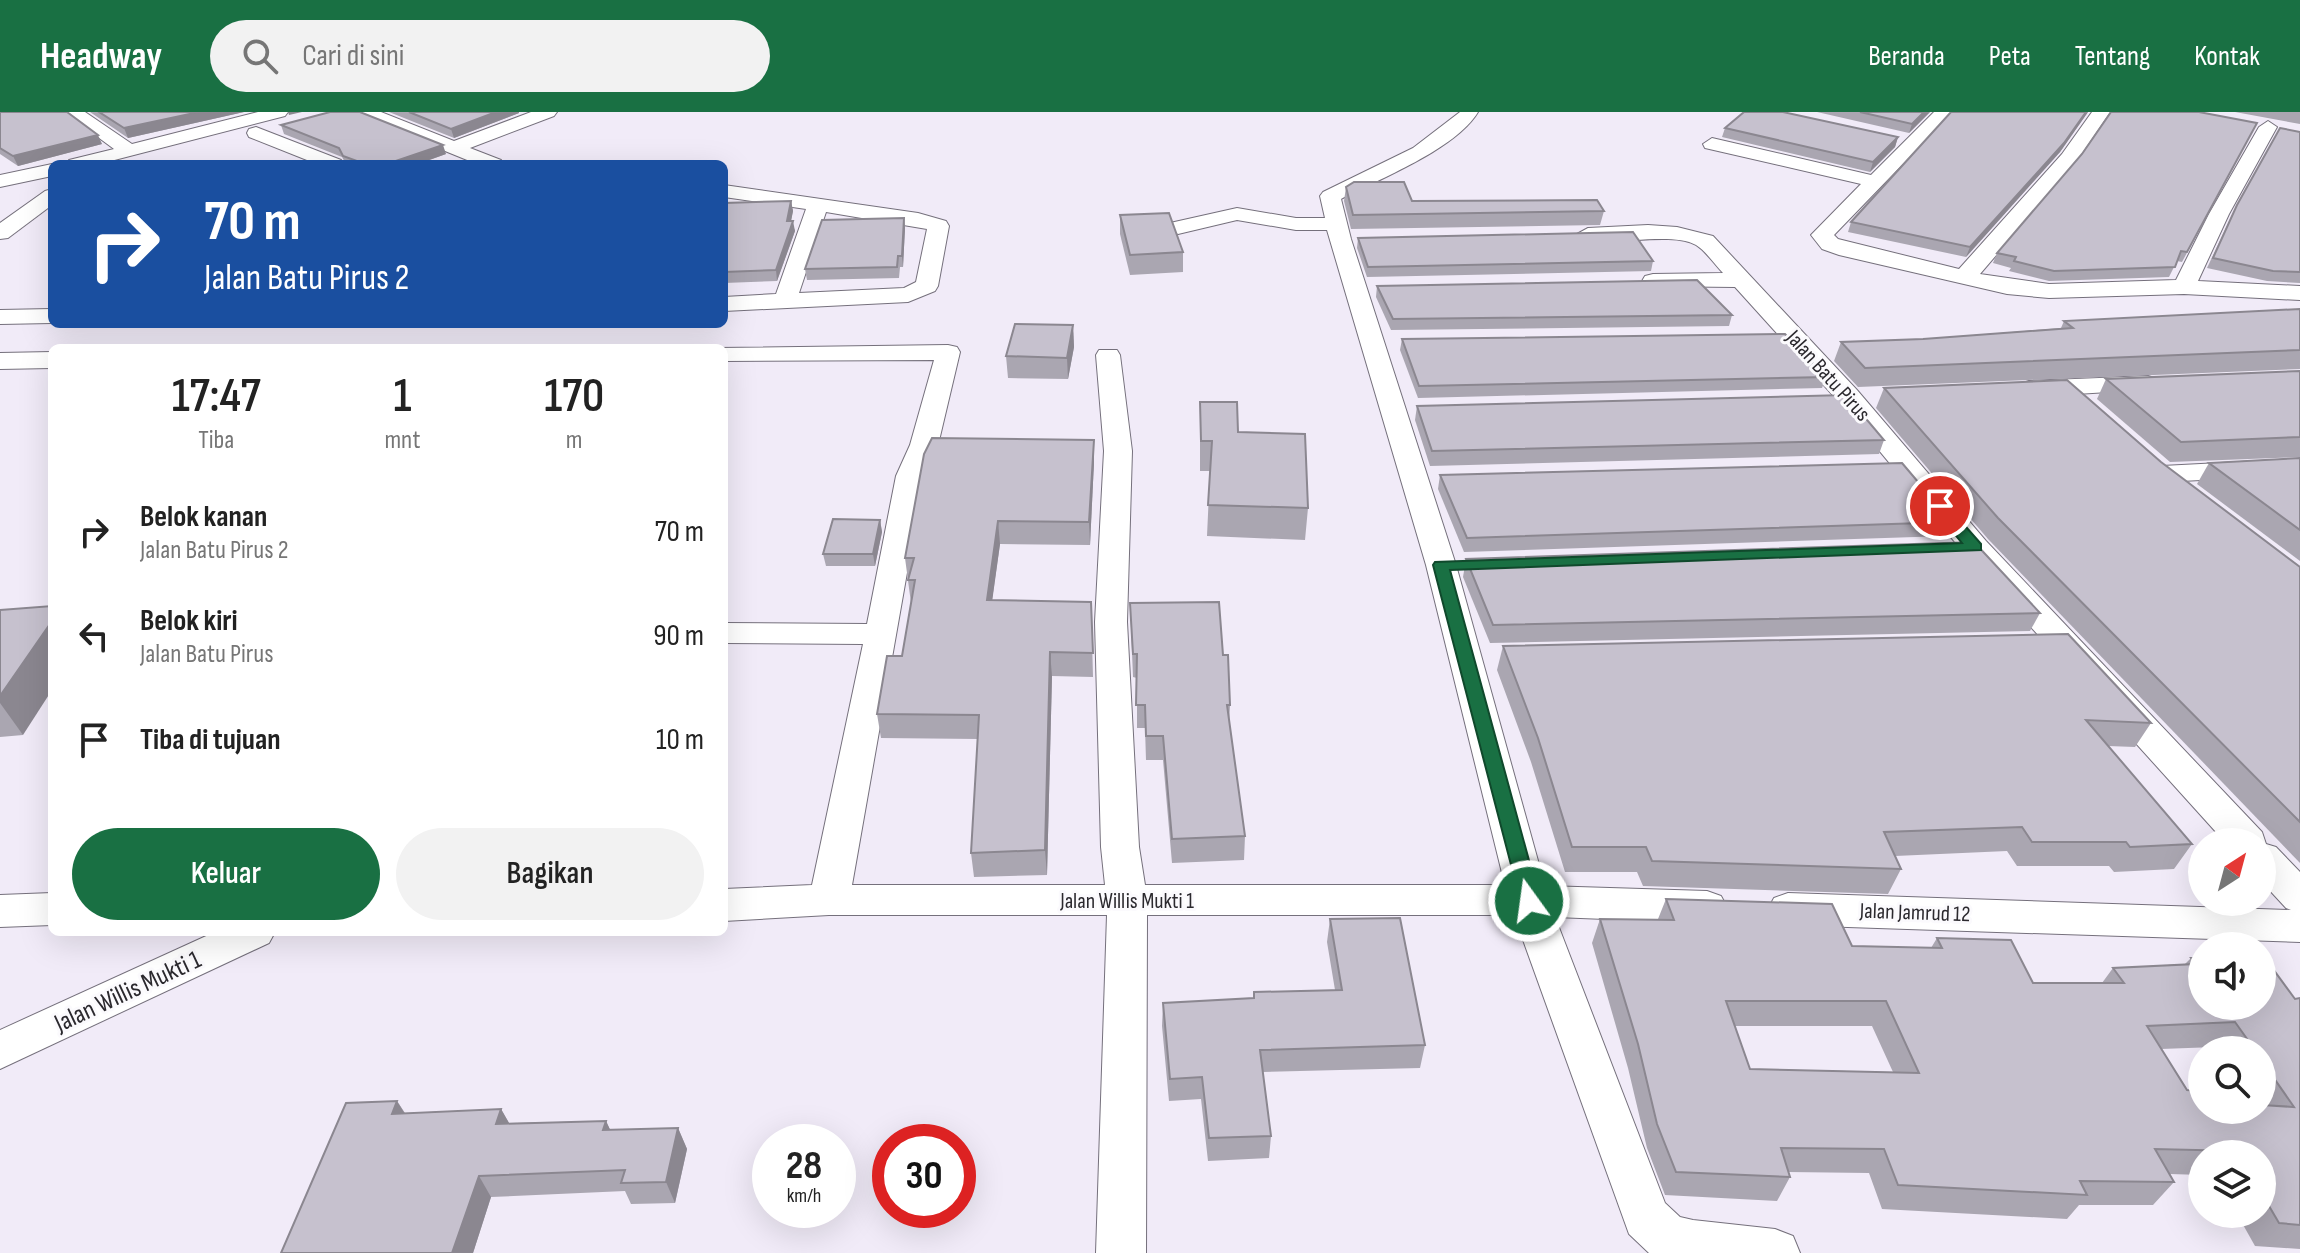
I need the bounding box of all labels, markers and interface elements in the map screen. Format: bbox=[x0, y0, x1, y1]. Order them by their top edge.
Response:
search box bbox=[210, 20, 770, 92]
text: Headway bbox=[40, 34, 162, 79]
icon: search bbox=[238, 34, 282, 78]
text: Cari di sini bbox=[302, 38, 404, 74]
text: Beranda bbox=[1868, 40, 1945, 73]
text: Peta bbox=[1989, 40, 2031, 73]
text: Tentang bbox=[2075, 40, 2150, 73]
text: Kontak bbox=[2194, 40, 2260, 73]
text: 70 m bbox=[204, 189, 301, 256]
icon: right bbox=[72, 192, 176, 296]
text: Jalan Batu Pirus 2 bbox=[204, 257, 409, 300]
street label: Jalan Batu Pirus bbox=[1779, 324, 1876, 427]
text: 17:47 bbox=[172, 368, 261, 425]
text: 1 bbox=[393, 368, 411, 425]
text: 170 bbox=[544, 368, 604, 425]
text: Tiba bbox=[198, 425, 234, 456]
text: mnt bbox=[384, 425, 420, 456]
text: m bbox=[566, 425, 583, 456]
pin bbox=[1906, 472, 1974, 540]
icon: arrive bbox=[1918, 484, 1962, 528]
text: Belok kanan bbox=[140, 499, 267, 535]
icon: right bbox=[72, 510, 116, 554]
text: 70 m bbox=[655, 514, 704, 550]
text: Jalan Batu Pirus 2 bbox=[140, 535, 288, 566]
text: Belok kiri bbox=[140, 603, 238, 639]
icon: left bbox=[72, 614, 116, 658]
text: 90 m bbox=[653, 618, 704, 654]
text: Jalan Batu Pirus bbox=[140, 639, 274, 670]
icon: arrive bbox=[72, 718, 116, 762]
text: Tiba di tujuan bbox=[140, 722, 281, 758]
text: 10 m bbox=[656, 722, 704, 758]
button: Keluar bbox=[72, 828, 380, 920]
button: Bagikan bbox=[396, 828, 704, 920]
north arrow bbox=[2188, 828, 2276, 916]
map controls bbox=[2188, 828, 2276, 1228]
position arrow bbox=[1487, 859, 1571, 943]
street label: Jalan Willis Mukti 1 bbox=[1059, 888, 1194, 915]
street label: Jalan Jamrud 12 bbox=[1858, 898, 1971, 928]
button: sound bbox=[2188, 932, 2276, 1020]
street label: Jalan Willis Mukti 1 bbox=[49, 945, 206, 1040]
button: search bbox=[2188, 1036, 2276, 1124]
speed limit sign: 30 bbox=[872, 1124, 976, 1228]
button: layers bbox=[2188, 1140, 2276, 1228]
text: 28 bbox=[786, 1142, 822, 1190]
text: km/h bbox=[787, 1184, 821, 1208]

